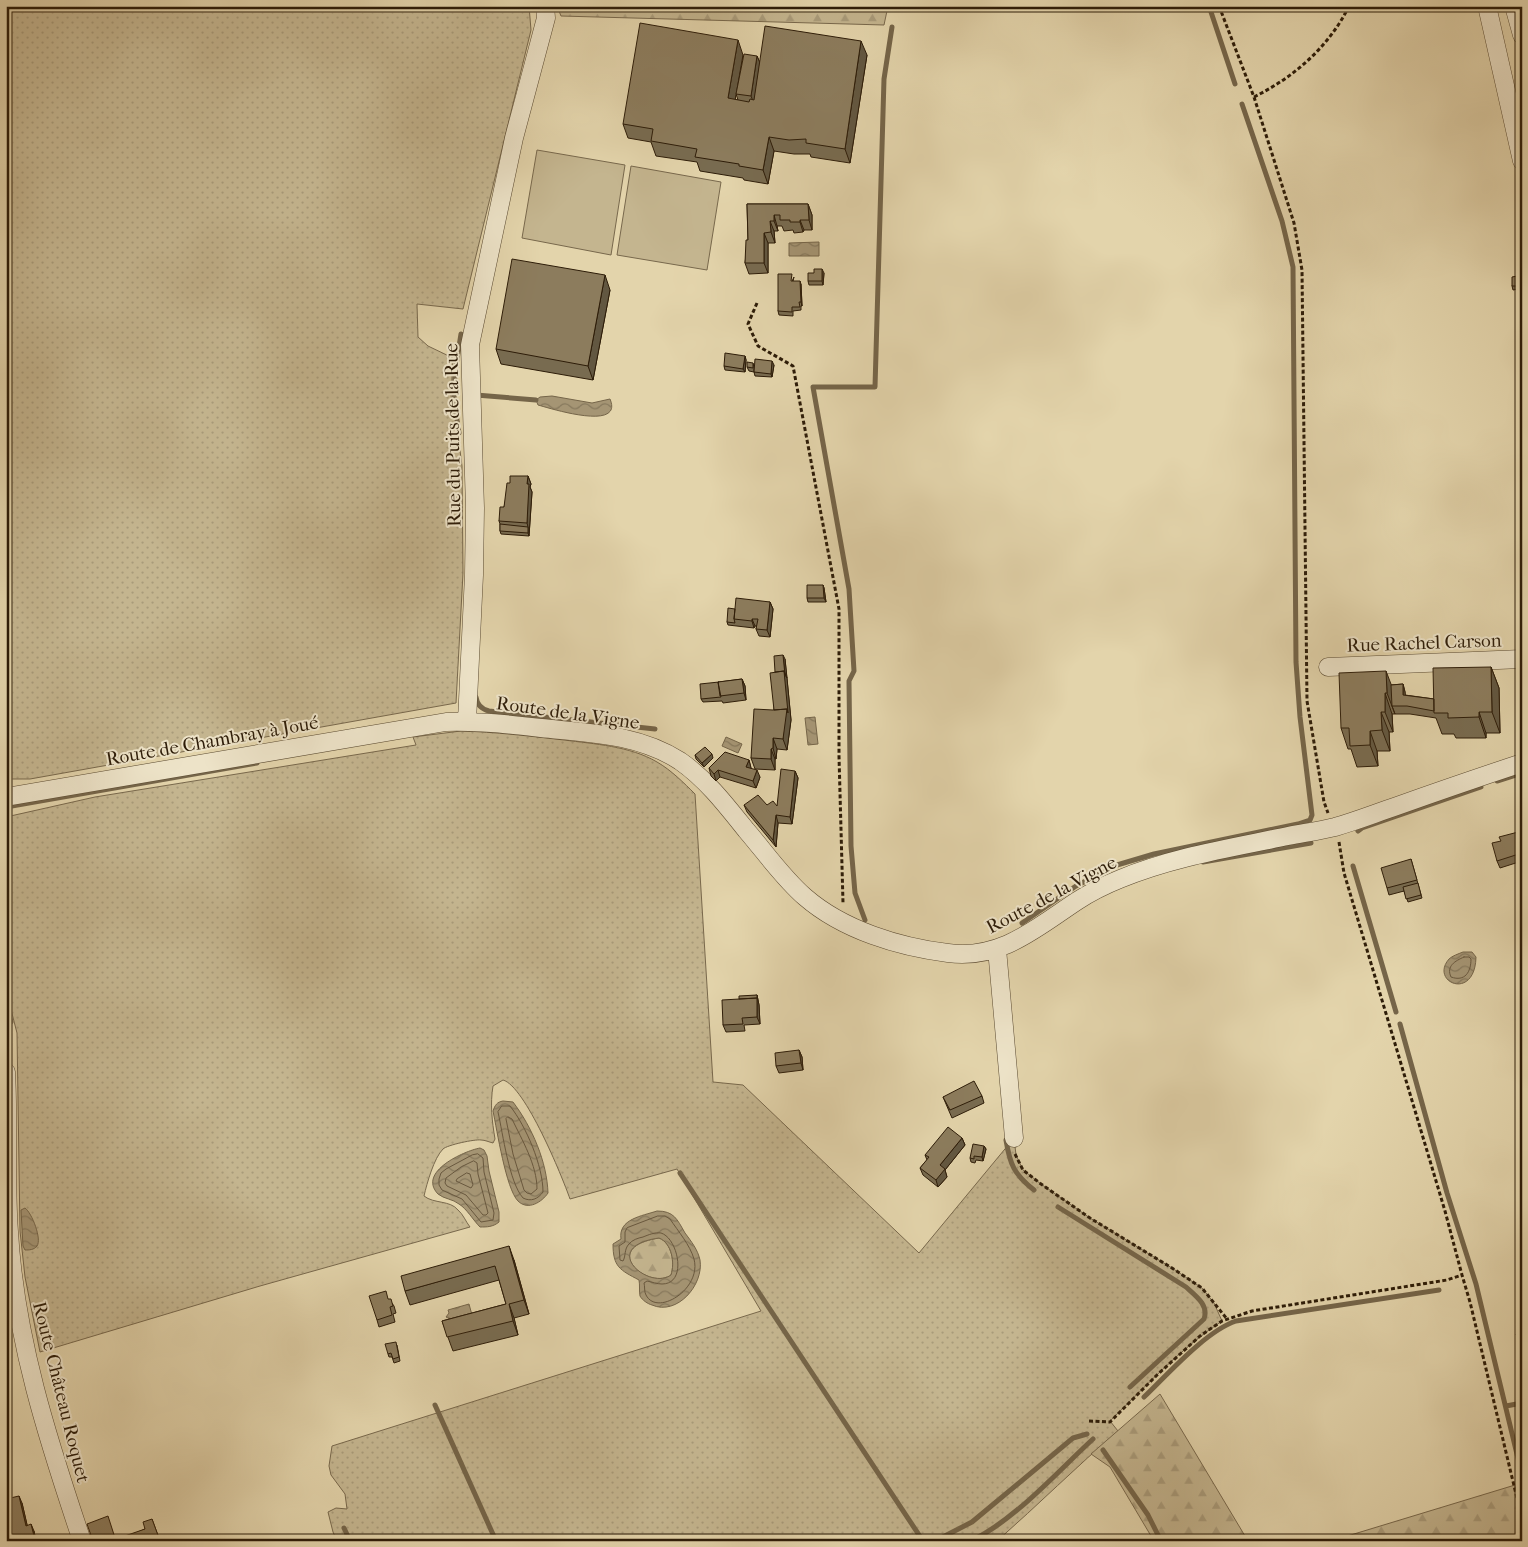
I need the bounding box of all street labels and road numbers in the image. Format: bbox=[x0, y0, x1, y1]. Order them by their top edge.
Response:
street label: Rue du Puits de la Rue bbox=[440, 343, 466, 527]
street label: Rue Rachel Carson bbox=[1346, 629, 1502, 657]
street label: Route de la Vigne bbox=[495, 692, 641, 734]
street label: Route de Chambray à Joué bbox=[104, 711, 320, 771]
street label: Route de la Vigne bbox=[983, 851, 1120, 938]
street label: Route Château Roquet bbox=[28, 1299, 94, 1485]

